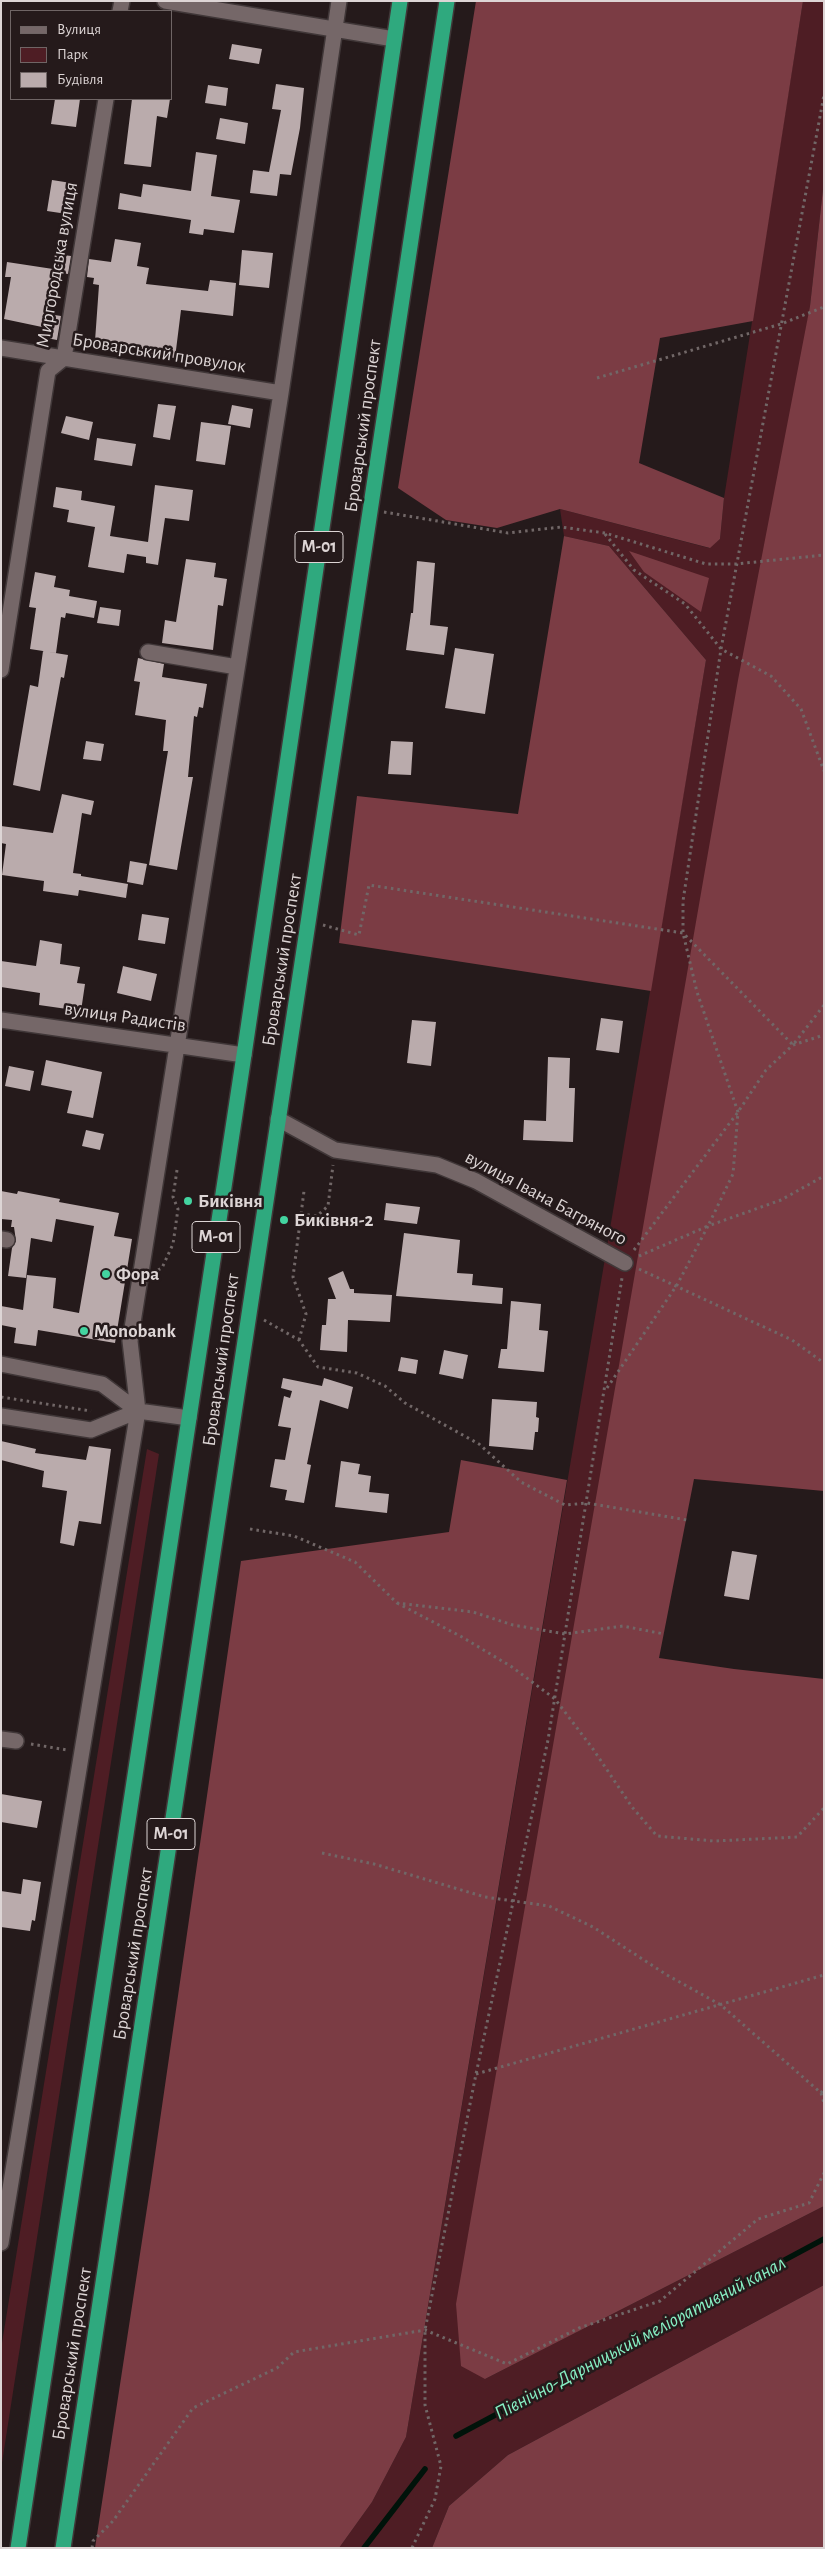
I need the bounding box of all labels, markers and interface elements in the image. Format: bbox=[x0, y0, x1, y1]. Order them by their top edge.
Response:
legend bbox=[10, 10, 172, 100]
text: Вулиця bbox=[57, 22, 101, 37]
text: Парк bbox=[57, 47, 88, 62]
text: Будівля bbox=[57, 72, 103, 87]
street label: Миргородська вулиця bbox=[31, 180, 83, 350]
street label: Броварський провулок bbox=[71, 328, 247, 378]
street label: Броварський проспект bbox=[340, 338, 386, 514]
road number: М-01 bbox=[295, 532, 343, 562]
street label: Броварський проспект bbox=[257, 872, 307, 1048]
street label: вулиця Радистів bbox=[63, 997, 187, 1037]
street label: вулиця Івана Багряного bbox=[461, 1146, 631, 1250]
place label: Бикiвня bbox=[198, 1190, 263, 1212]
marker: Бикiвня bbox=[182, 1195, 194, 1207]
place label: Бикiвня-2 bbox=[294, 1209, 374, 1231]
marker: Бикiвня-2 bbox=[278, 1214, 290, 1226]
road number: М-01 bbox=[192, 1222, 240, 1252]
place label: Фора bbox=[116, 1263, 159, 1285]
marker: Фора bbox=[100, 1268, 112, 1280]
street label: Броварський проспект bbox=[198, 1272, 244, 1448]
place label: Monobank bbox=[94, 1320, 176, 1342]
marker: Monobank bbox=[78, 1325, 90, 1337]
road number: М-01 bbox=[147, 1818, 195, 1850]
street label: Броварський проспект bbox=[108, 1866, 158, 2042]
water label: Північно-Дарницький меліоративний канал bbox=[490, 2251, 790, 2425]
street label: Броварський проспект bbox=[47, 2266, 97, 2442]

